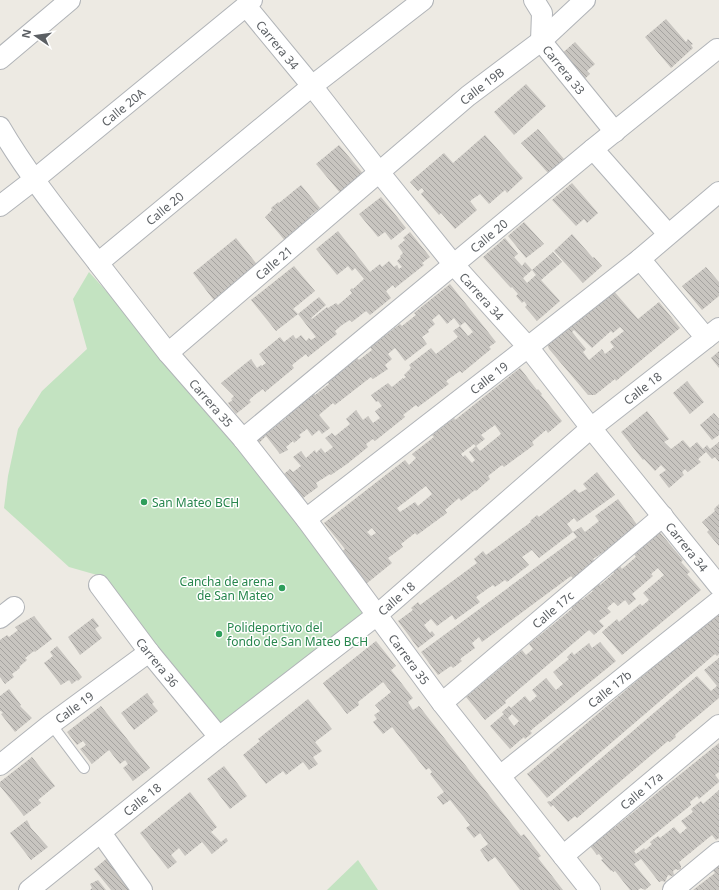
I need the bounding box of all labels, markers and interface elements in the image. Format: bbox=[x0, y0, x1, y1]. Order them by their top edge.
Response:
north arrow bbox=[16, 16, 56, 56]
street label: Carrera 34 bbox=[252, 16, 303, 73]
text: N bbox=[17, 28, 34, 40]
street label: Carrera 33 bbox=[539, 41, 589, 98]
street label: Calle 19B bbox=[456, 63, 508, 108]
street label: Calle 20A bbox=[98, 84, 149, 130]
street label: Calle 20 bbox=[142, 187, 187, 229]
street label: Calle 20 bbox=[466, 215, 511, 256]
street label: Calle 21 bbox=[251, 242, 296, 283]
street label: Carrera 34 bbox=[456, 268, 508, 324]
street label: Calle 19 bbox=[466, 357, 511, 398]
street label: Calle 18 bbox=[620, 367, 665, 408]
street label: Carrera 35 bbox=[186, 375, 237, 431]
place label: San Mateo BCH bbox=[152, 494, 239, 511]
marker: San Mateo BCH bbox=[139, 497, 149, 507]
street label: Carrera 34 bbox=[662, 518, 712, 575]
place label: Cancha de arena de San Mateo bbox=[180, 573, 274, 604]
street label: Calle 18 bbox=[374, 577, 418, 619]
marker: Cancha de arena de San Mateo bbox=[277, 583, 287, 593]
street label: Calle 17c bbox=[528, 587, 577, 632]
place label: Polideportivo del fondo de San Mateo BCH bbox=[227, 619, 368, 650]
marker: Polideportivo del fondo de San Mateo BCH bbox=[214, 629, 224, 639]
street label: Carrera 35 bbox=[385, 630, 434, 688]
street label: Carrera 36 bbox=[133, 634, 183, 691]
street label: Calle 17b bbox=[584, 666, 635, 711]
street label: Calle 19 bbox=[51, 687, 97, 727]
street label: Calle 17a bbox=[616, 768, 666, 813]
street label: Calle 18 bbox=[119, 778, 165, 820]

